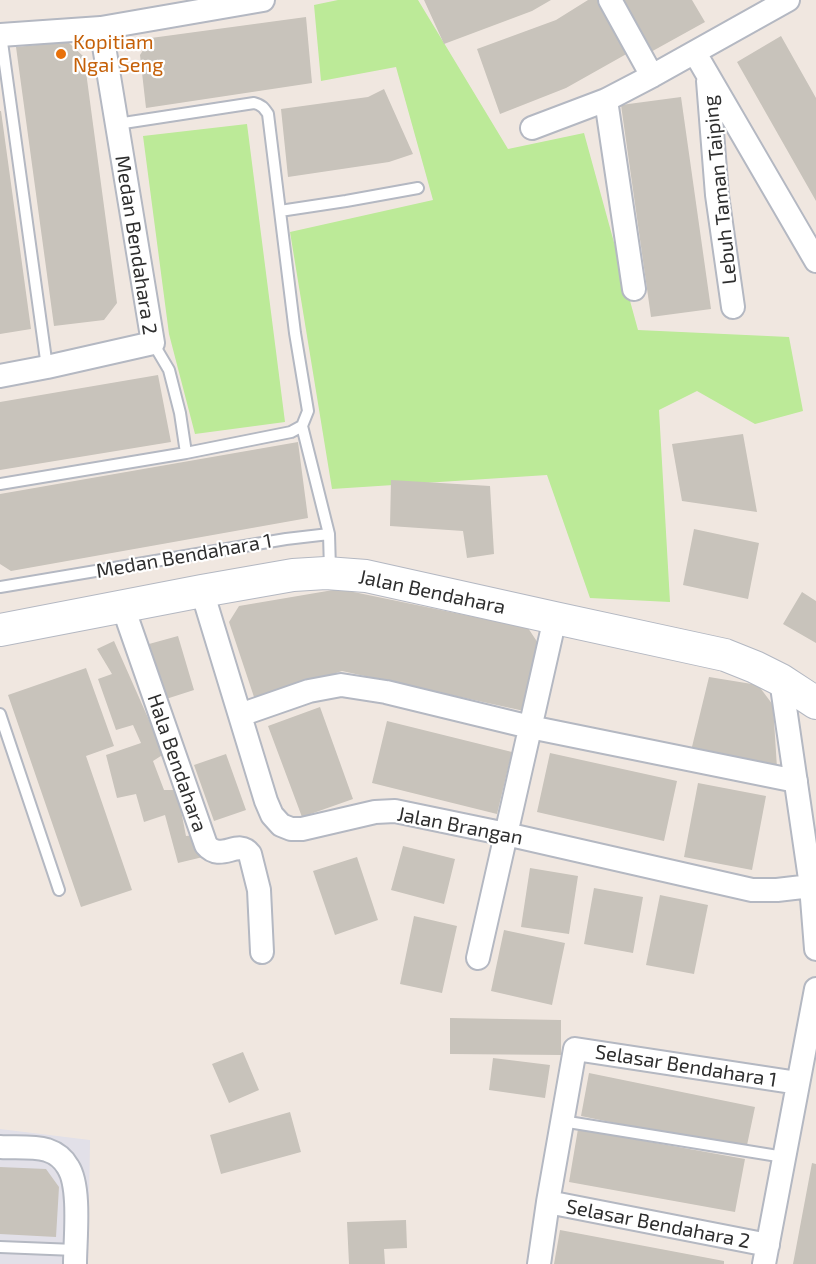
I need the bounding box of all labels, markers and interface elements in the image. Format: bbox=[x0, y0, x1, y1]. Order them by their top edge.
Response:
place label: Kopitiam Ngai Seng bbox=[73, 30, 163, 77]
marker: Kopitiam Ngai Seng bbox=[54, 47, 68, 61]
street label: Lebuh Taman Taiping bbox=[698, 94, 742, 286]
street label: Medan Bendahara 2 bbox=[110, 154, 162, 336]
street label: Medan Bendahara 1 bbox=[94, 529, 274, 583]
street label: Jalan Bendahara bbox=[356, 565, 508, 619]
street label: Hala Bendahara bbox=[142, 691, 212, 835]
street label: Jalan Brangan bbox=[395, 802, 525, 850]
street label: Selasar Bendahara 1 bbox=[593, 1040, 779, 1092]
street label: Selasar Bendahara 2 bbox=[564, 1194, 752, 1254]

